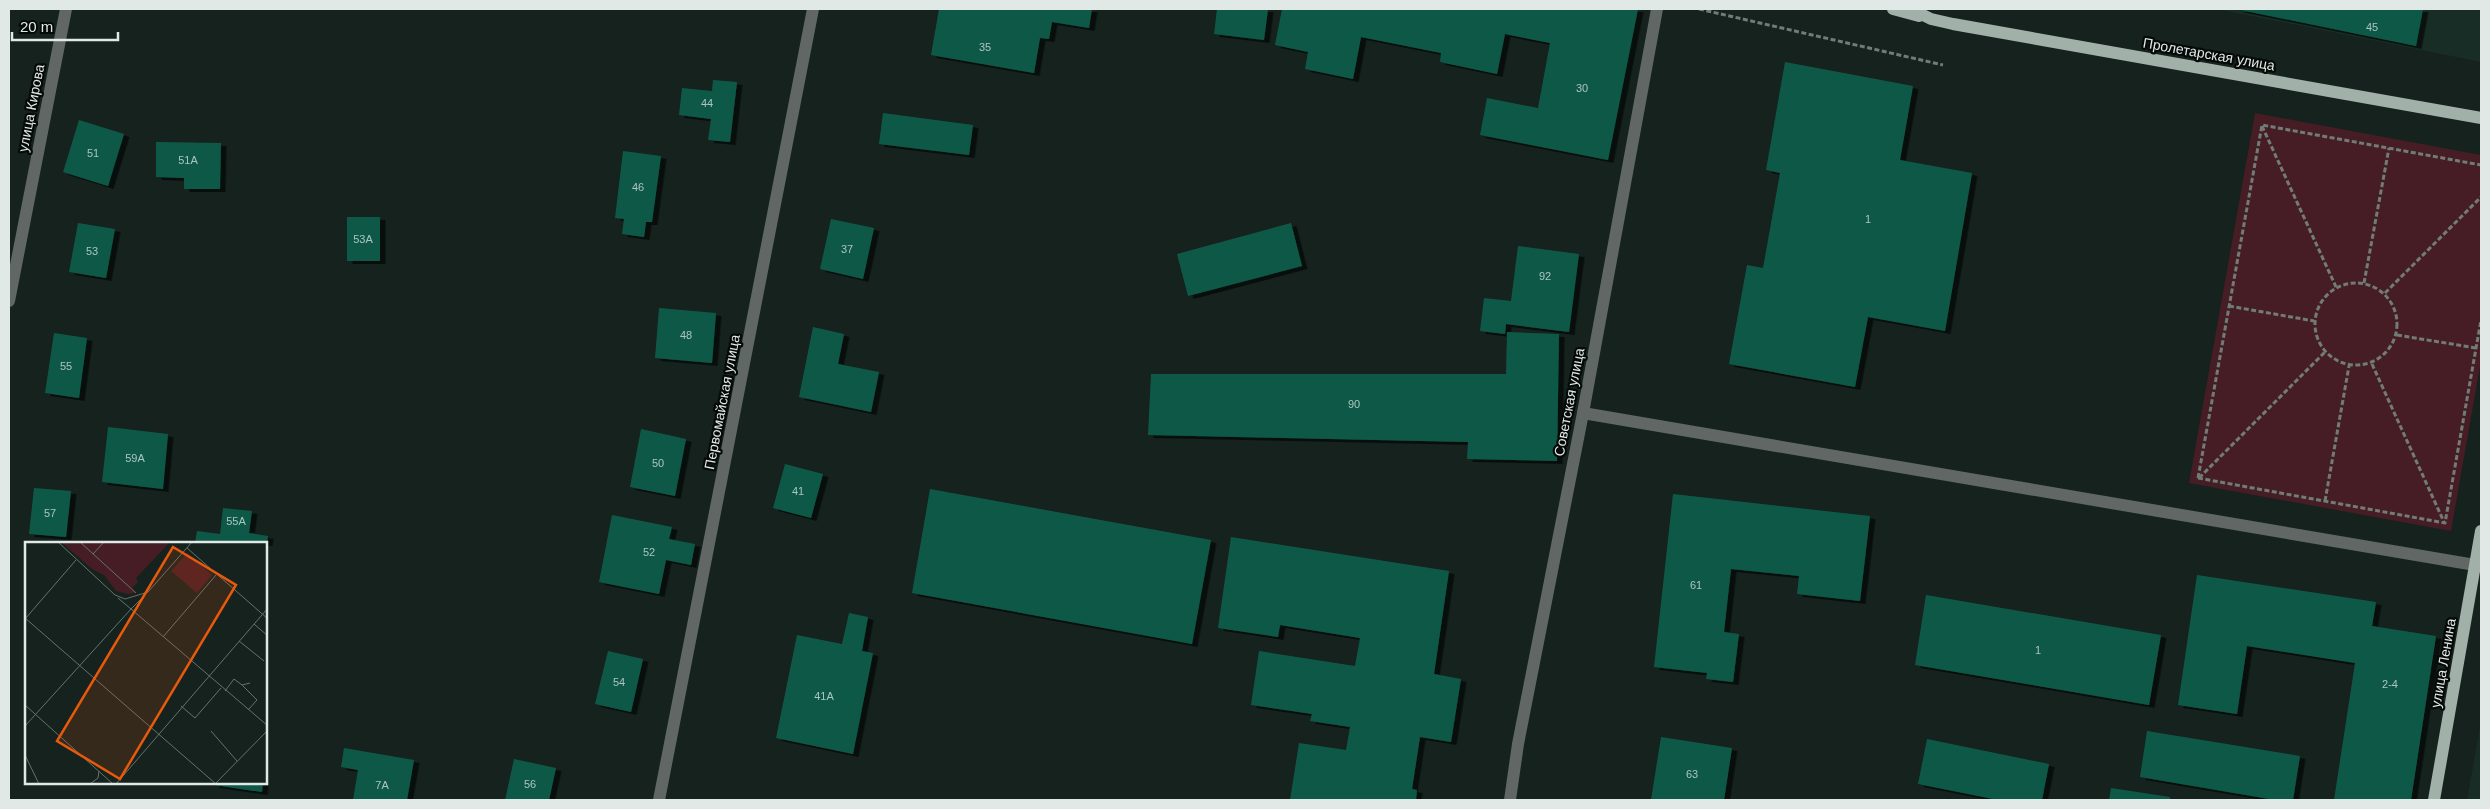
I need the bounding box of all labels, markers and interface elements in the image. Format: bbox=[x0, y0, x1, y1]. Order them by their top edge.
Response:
scale bar bbox=[12, 10, 119, 42]
text: 20 m bbox=[20, 18, 53, 35]
house number: 45 bbox=[2366, 21, 2378, 33]
street label: Пролетарская улица bbox=[2142, 35, 2276, 74]
house number: 35 bbox=[979, 41, 991, 53]
street label: улица Кирова bbox=[15, 63, 47, 153]
house number: 30 bbox=[1576, 82, 1588, 94]
house number: 44 bbox=[701, 97, 713, 109]
house number: 51 bbox=[87, 147, 99, 159]
house number: 51А bbox=[178, 154, 198, 166]
house number: 46 bbox=[632, 181, 644, 193]
house number: 1 bbox=[1865, 213, 1871, 225]
house number: 53А bbox=[353, 233, 373, 245]
house number: 37 bbox=[841, 243, 853, 255]
house number: 53 bbox=[86, 245, 98, 257]
house number: 92 bbox=[1539, 270, 1551, 282]
house number: 48 bbox=[680, 329, 692, 341]
street label: Первомайская улица bbox=[701, 333, 743, 471]
street label: Советская улица bbox=[1551, 346, 1587, 457]
house number: 55 bbox=[60, 360, 72, 372]
house number: 90 bbox=[1348, 398, 1360, 410]
house number: 59А bbox=[125, 452, 145, 464]
house number: 50 bbox=[652, 457, 664, 469]
house number: 41 bbox=[792, 485, 804, 497]
house number: 57 bbox=[44, 507, 56, 519]
house number: 55А bbox=[226, 515, 246, 527]
inset map bbox=[25, 542, 268, 784]
house number: 52 bbox=[643, 546, 655, 558]
house number: 61 bbox=[1690, 579, 1702, 591]
street label: улица Ленина bbox=[2427, 617, 2459, 709]
house number: 1 bbox=[2035, 644, 2041, 656]
house number: 54 bbox=[613, 676, 625, 688]
house number: 2-4 bbox=[2382, 678, 2398, 690]
house number: 41А bbox=[814, 690, 834, 702]
house number: 63 bbox=[1686, 768, 1698, 780]
house number: 56 bbox=[524, 778, 536, 790]
house number: 7А bbox=[375, 779, 389, 791]

